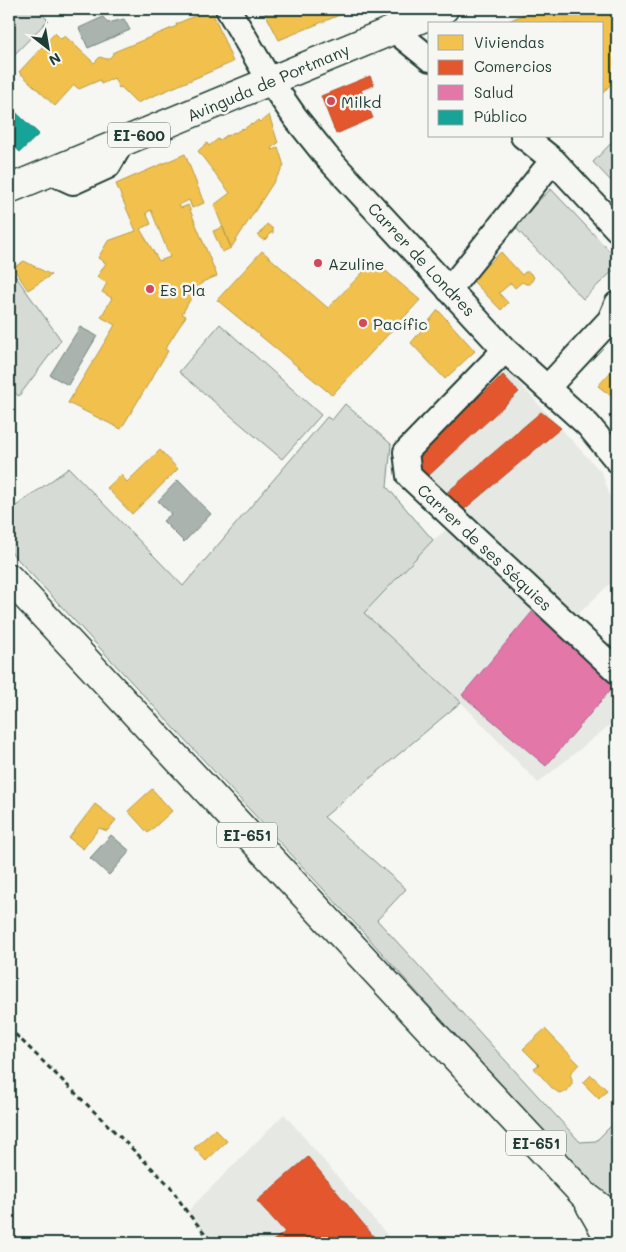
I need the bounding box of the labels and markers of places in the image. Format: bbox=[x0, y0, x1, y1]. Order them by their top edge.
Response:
place label: Milkd bbox=[341, 91, 381, 112]
marker: Milkd bbox=[325, 95, 337, 107]
place label: Azuline bbox=[328, 253, 384, 274]
marker: Azuline bbox=[312, 257, 324, 269]
place label: Es Pla bbox=[160, 279, 206, 300]
marker: Es Pla bbox=[144, 283, 156, 295]
place label: Pacífic bbox=[373, 313, 428, 334]
marker: Pacífic bbox=[357, 317, 369, 329]

